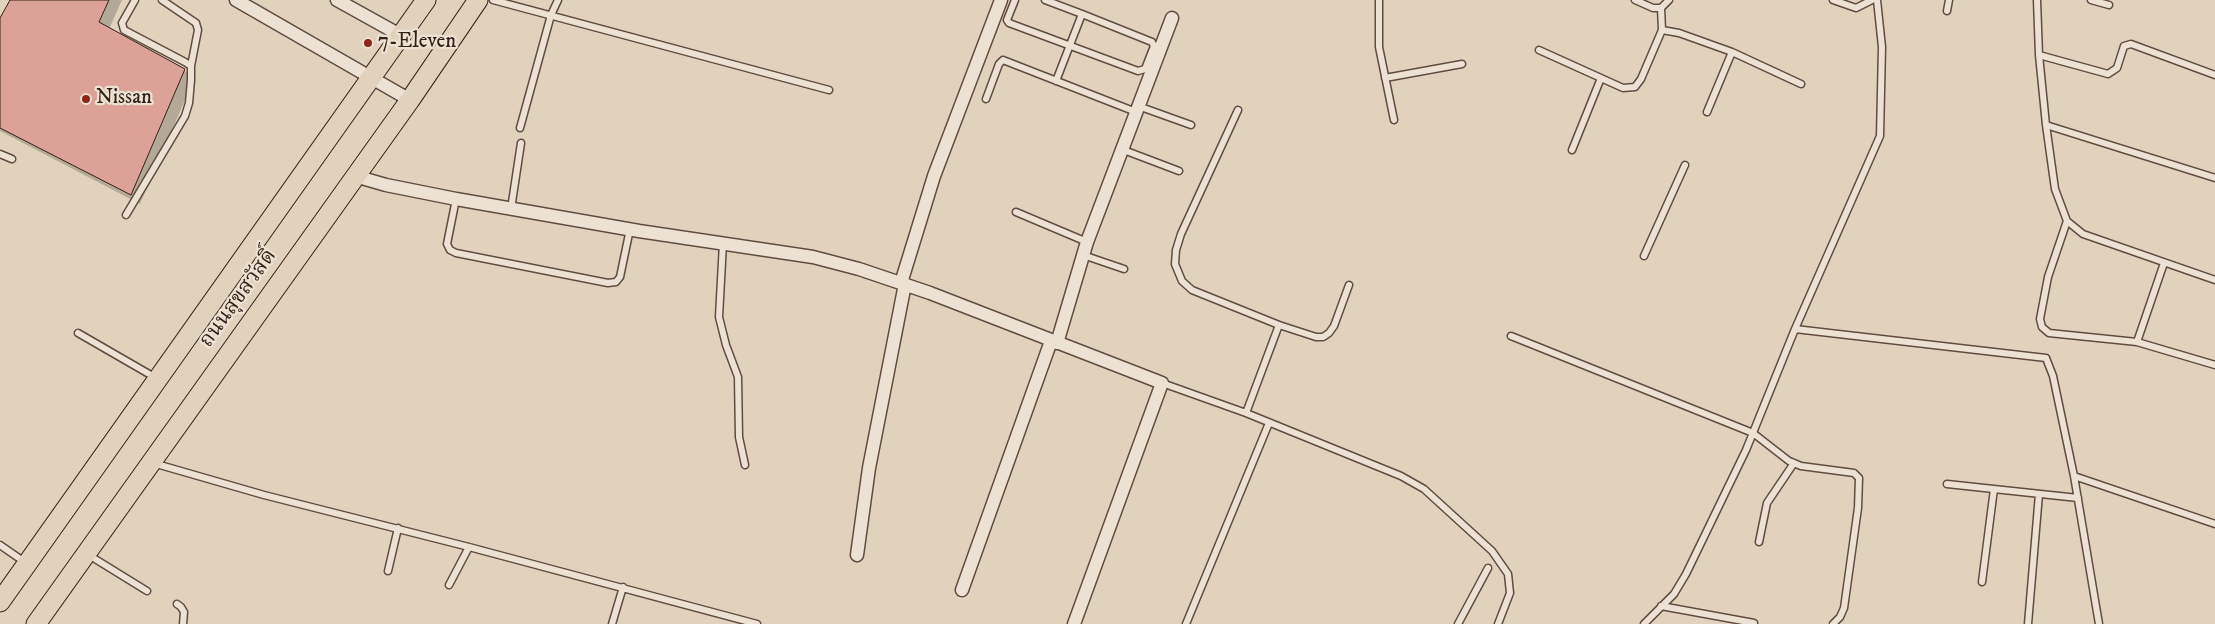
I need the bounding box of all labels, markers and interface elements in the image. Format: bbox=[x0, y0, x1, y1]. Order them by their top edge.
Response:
place label: 7-Eleven bbox=[378, 30, 456, 56]
marker: 7-Eleven bbox=[362, 37, 374, 49]
place label: Nissan bbox=[96, 86, 152, 112]
marker: Nissan bbox=[80, 93, 92, 105]
street label: ถนนสุขสวัสดิ์ bbox=[195, 245, 283, 353]

